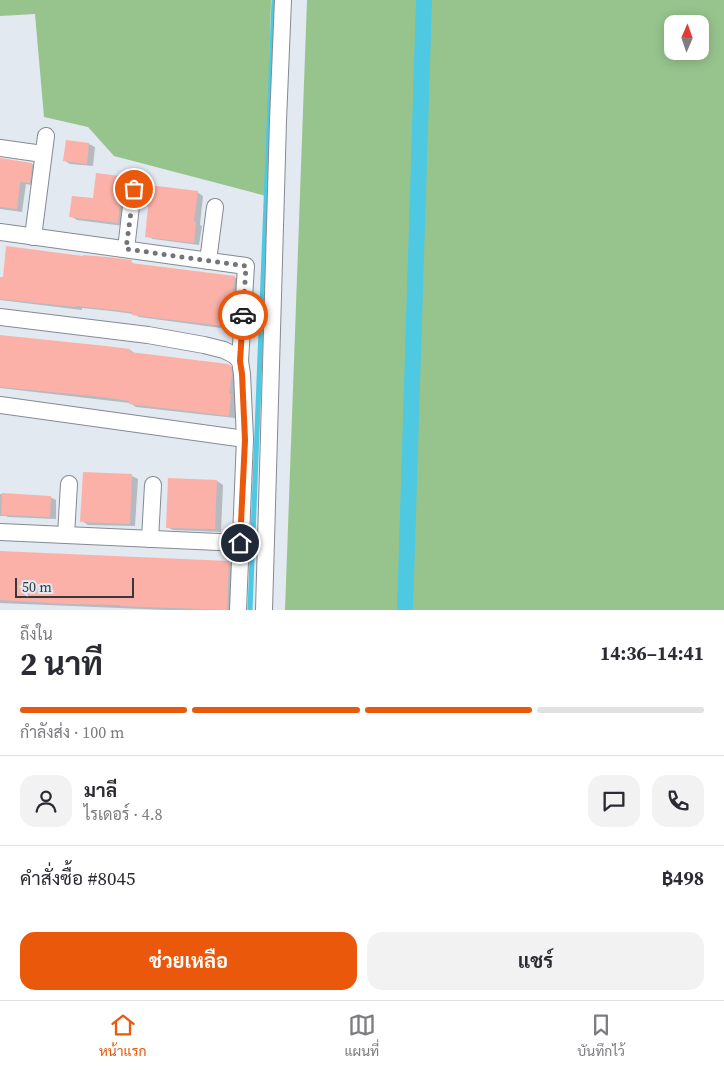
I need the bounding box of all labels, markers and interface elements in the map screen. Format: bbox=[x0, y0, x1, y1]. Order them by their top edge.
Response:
north arrow bbox=[664, 15, 709, 60]
map controls bbox=[664, 15, 709, 60]
pin bbox=[113, 168, 155, 210]
icon: bag bbox=[120, 175, 148, 203]
courier bbox=[218, 290, 268, 340]
icon: car bbox=[229, 301, 257, 329]
pin bbox=[219, 522, 261, 564]
icon: home bbox=[226, 529, 254, 557]
scale bar bbox=[15, 575, 134, 598]
text: 50 m bbox=[22, 577, 52, 597]
text: ถึงใน bbox=[20, 623, 53, 645]
text: 14:36–14:41 bbox=[600, 640, 704, 666]
text: 2 นาที bbox=[20, 642, 103, 686]
text: กำลังส่ง · 100 m bbox=[20, 721, 124, 743]
button: person bbox=[20, 775, 72, 827]
button: chat bbox=[588, 775, 640, 827]
button: phone bbox=[652, 775, 704, 827]
text: มาลี bbox=[84, 777, 117, 803]
text: ไรเดอร์ · 4.8 bbox=[84, 803, 163, 825]
text: คำสั่งซื้อ #8045 bbox=[20, 865, 136, 891]
text: ฿498 bbox=[662, 865, 704, 891]
button: ช่วยเหลือ bbox=[20, 932, 357, 990]
button: แชร์ bbox=[367, 932, 704, 990]
tab: หน้าแรก bbox=[99, 1011, 147, 1061]
tab: แผนที่ bbox=[344, 1011, 379, 1061]
tab: บันทึกไว้ bbox=[577, 1011, 625, 1061]

